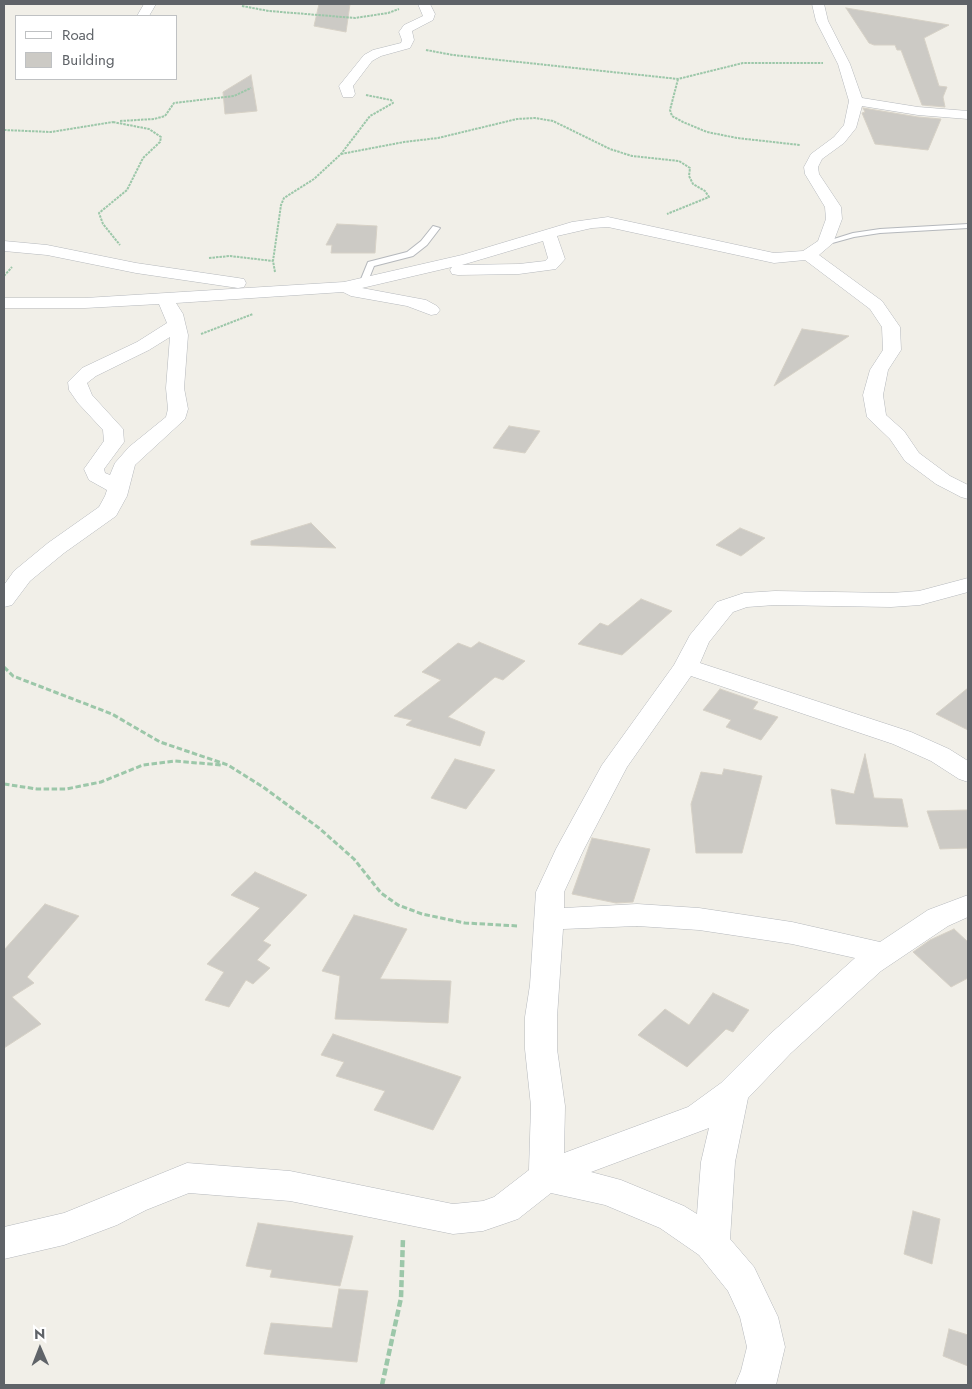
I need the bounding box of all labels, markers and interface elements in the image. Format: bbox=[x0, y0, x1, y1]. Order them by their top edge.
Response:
legend bbox=[15, 15, 178, 80]
text: Road bbox=[62, 24, 94, 46]
text: Building bbox=[62, 49, 114, 71]
north arrow bbox=[15, 1324, 65, 1374]
text: N bbox=[34, 1324, 45, 1344]

